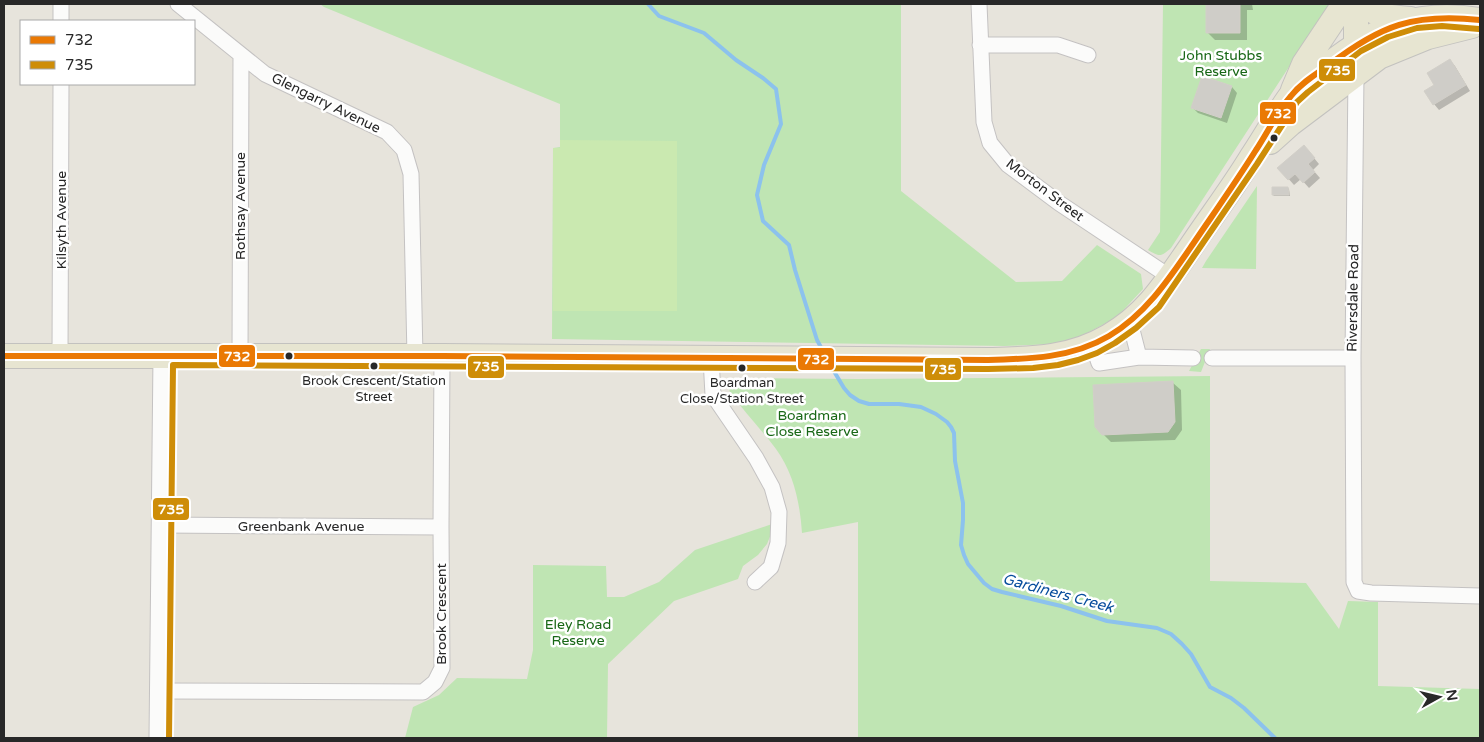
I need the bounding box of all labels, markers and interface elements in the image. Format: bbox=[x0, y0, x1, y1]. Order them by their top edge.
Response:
legend bbox=[20, 20, 195, 85]
text: 732 bbox=[65, 31, 93, 49]
park label: John Stubbs Reserve bbox=[1180, 47, 1262, 80]
text: 735 bbox=[65, 56, 93, 74]
line badge: 735 bbox=[1318, 58, 1356, 82]
text: 735 bbox=[1324, 62, 1350, 79]
street label: Glengarry Avenue bbox=[269, 69, 383, 137]
line badge: 732 bbox=[1259, 101, 1297, 125]
text: 732 bbox=[1265, 105, 1291, 122]
unlabelled marker bbox=[1269, 133, 1279, 143]
street label: Rothsay Avenue bbox=[232, 152, 249, 260]
street label: Morton Street bbox=[1003, 155, 1088, 225]
street label: Kilsyth Avenue bbox=[53, 171, 70, 269]
street label: Riversdale Road bbox=[1344, 244, 1362, 352]
line badge: 732 bbox=[218, 344, 256, 368]
line badge: 732 bbox=[797, 347, 835, 371]
text: 732 bbox=[224, 348, 250, 365]
unlabelled marker bbox=[284, 351, 294, 361]
text: 732 bbox=[803, 351, 829, 368]
line badge: 735 bbox=[467, 355, 505, 379]
line badge: 735 bbox=[924, 357, 962, 381]
text: 735 bbox=[473, 358, 499, 375]
marker: Brook Crescent/Station Street bbox=[369, 361, 379, 371]
text: 735 bbox=[930, 361, 956, 378]
marker: Boardman Close/Station Street bbox=[737, 363, 747, 373]
place label: Brook Crescent/Station Street bbox=[302, 373, 446, 405]
place label: Boardman Close/Station Street bbox=[680, 375, 804, 407]
park label: Boardman Close Reserve bbox=[765, 407, 859, 440]
line badge: 735 bbox=[152, 497, 190, 521]
text: 735 bbox=[158, 501, 184, 518]
street label: Greenbank Avenue bbox=[238, 518, 364, 535]
street label: Brook Crescent bbox=[433, 563, 450, 665]
water label: Gardiners Creek bbox=[1001, 570, 1117, 617]
park label: Eley Road Reserve bbox=[545, 616, 611, 649]
north arrow bbox=[1414, 672, 1464, 722]
text: N bbox=[1442, 689, 1461, 702]

